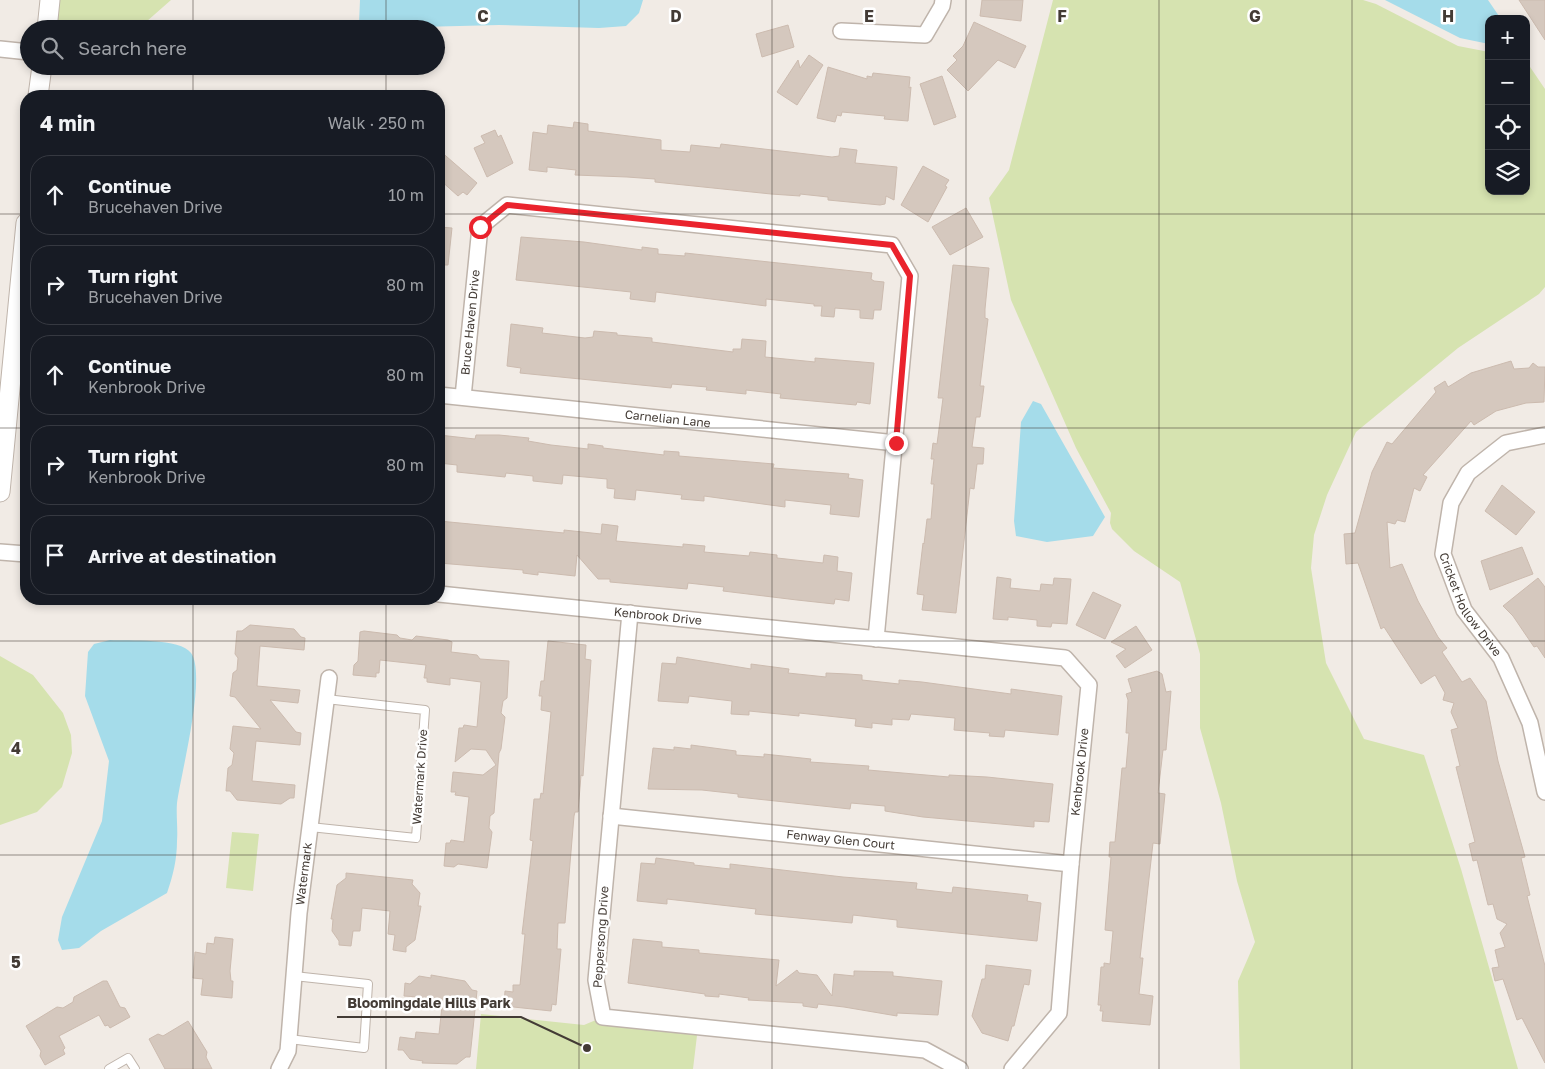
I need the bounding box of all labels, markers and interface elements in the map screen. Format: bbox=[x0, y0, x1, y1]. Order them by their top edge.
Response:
text: C bbox=[477, 6, 489, 26]
text: D bbox=[670, 6, 682, 26]
text: E bbox=[864, 6, 874, 26]
text: F bbox=[1057, 6, 1067, 26]
text: G bbox=[1249, 6, 1261, 26]
text: H bbox=[1442, 6, 1454, 26]
map controls bbox=[1485, 15, 1530, 195]
button: + bbox=[1485, 15, 1530, 60]
search box bbox=[20, 20, 445, 75]
icon: search bbox=[38, 34, 66, 62]
text: Search here bbox=[78, 36, 187, 59]
button: − bbox=[1485, 60, 1530, 105]
button: locate bbox=[1485, 105, 1530, 150]
text: 4 min bbox=[40, 110, 95, 136]
text: Walk · 250 m bbox=[328, 113, 425, 133]
button: layers bbox=[1485, 150, 1530, 195]
text: Continue bbox=[88, 174, 171, 197]
icon: ahead bbox=[41, 181, 69, 209]
text: 10 m bbox=[388, 185, 424, 205]
text: Brucehaven Drive bbox=[88, 197, 223, 217]
route start bbox=[469, 216, 492, 239]
text: Turn right bbox=[88, 264, 178, 287]
street label: Bruce Haven Drive bbox=[457, 269, 483, 376]
icon: right bbox=[41, 271, 69, 299]
text: 80 m bbox=[386, 275, 424, 295]
text: Brucehaven Drive bbox=[88, 287, 223, 307]
text: Continue bbox=[88, 354, 171, 377]
icon: ahead bbox=[41, 361, 69, 389]
text: 80 m bbox=[386, 365, 424, 385]
text: Kenbrook Drive bbox=[88, 377, 206, 397]
street label: Carnelian Lane bbox=[624, 407, 712, 431]
route end bbox=[885, 432, 908, 455]
text: Turn right bbox=[88, 444, 178, 467]
icon: right bbox=[41, 451, 69, 479]
text: 80 m bbox=[386, 455, 424, 475]
text: Kenbrook Drive bbox=[88, 467, 206, 487]
icon: arrive bbox=[41, 541, 69, 569]
text: Arrive at destination bbox=[88, 544, 276, 567]
street label: Cricket Hollow Drive bbox=[1436, 550, 1505, 659]
street label: Kenbrook Drive bbox=[613, 604, 703, 628]
street label: Kenbrook Drive bbox=[1067, 727, 1092, 817]
street label: Watermark Drive bbox=[409, 729, 430, 825]
text: 4 bbox=[11, 738, 21, 758]
street label: Fenway Glen Court bbox=[786, 826, 896, 853]
street label: Watermark bbox=[292, 841, 315, 906]
street label: Peppersong Drive bbox=[589, 885, 612, 988]
text: 5 bbox=[11, 952, 21, 972]
callout: Bloomingdale Hills Park bbox=[337, 988, 521, 1017]
text: Bloomingdale Hills Park bbox=[347, 994, 511, 1011]

